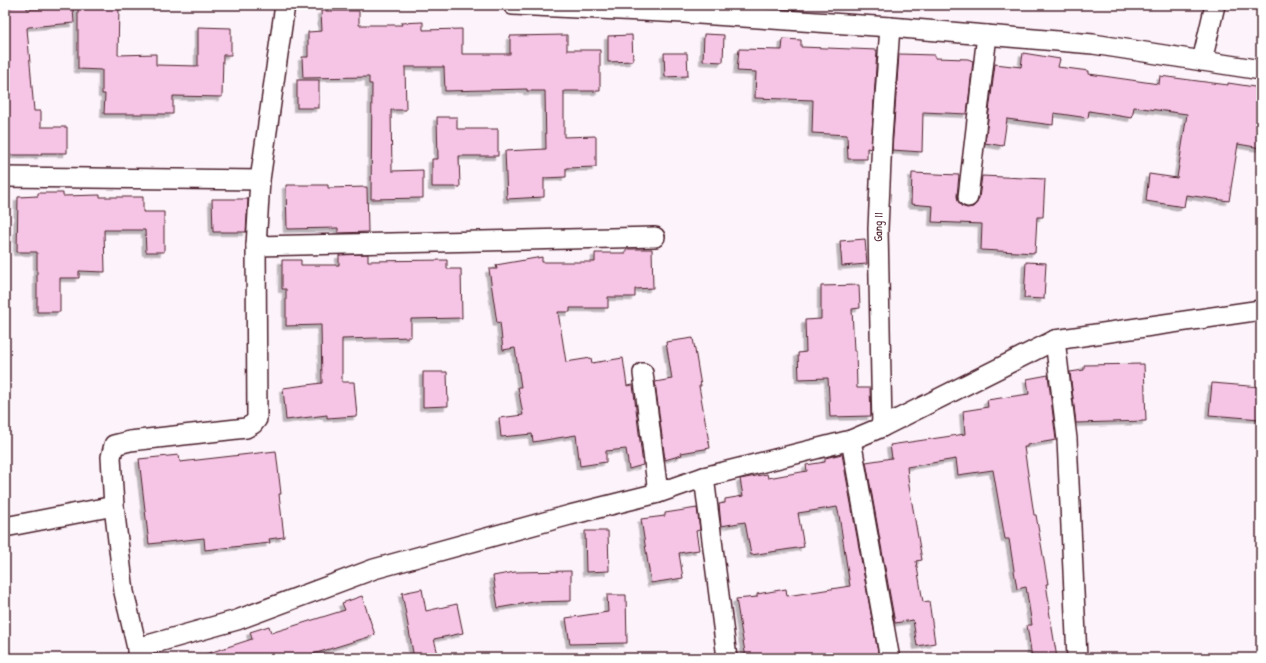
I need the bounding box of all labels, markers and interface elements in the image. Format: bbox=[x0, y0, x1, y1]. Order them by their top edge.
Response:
street label: Gang II bbox=[869, 212, 887, 242]

